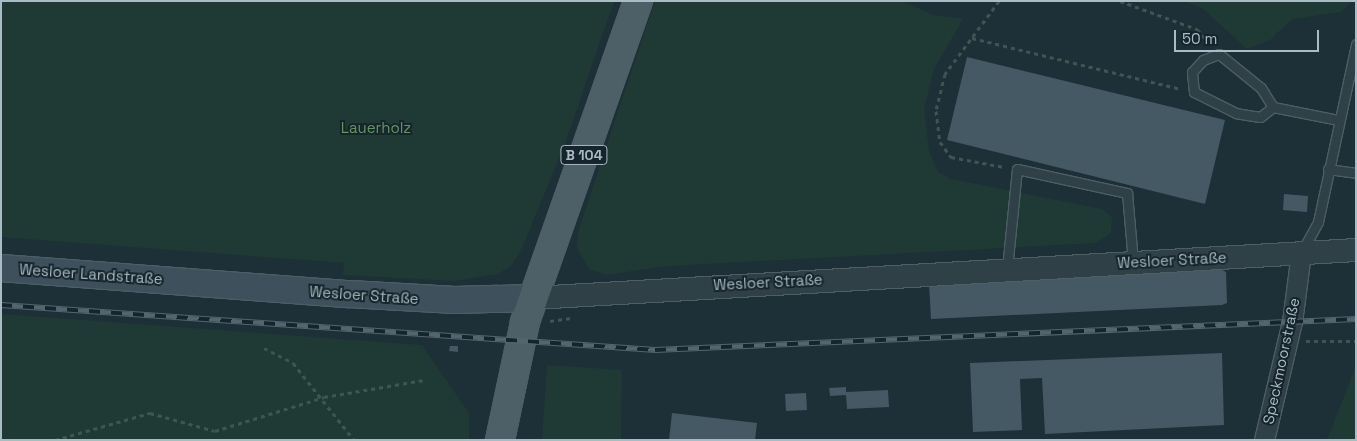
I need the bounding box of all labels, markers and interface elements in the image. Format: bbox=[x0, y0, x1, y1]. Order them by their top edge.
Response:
scale bar bbox=[1177, 20, 1322, 52]
text: 50 m bbox=[1182, 29, 1217, 48]
park label: Lauerholz bbox=[341, 119, 411, 137]
road number: B 104 bbox=[560, 144, 608, 166]
street label: Wesloer Straße bbox=[1117, 248, 1227, 272]
street label: Wesloer Landstraße bbox=[19, 260, 163, 288]
street label: Wesloer Straße bbox=[713, 270, 823, 294]
street label: Wesloer Straße bbox=[309, 282, 419, 308]
street label: Speckmoorstraße bbox=[1259, 296, 1303, 426]

